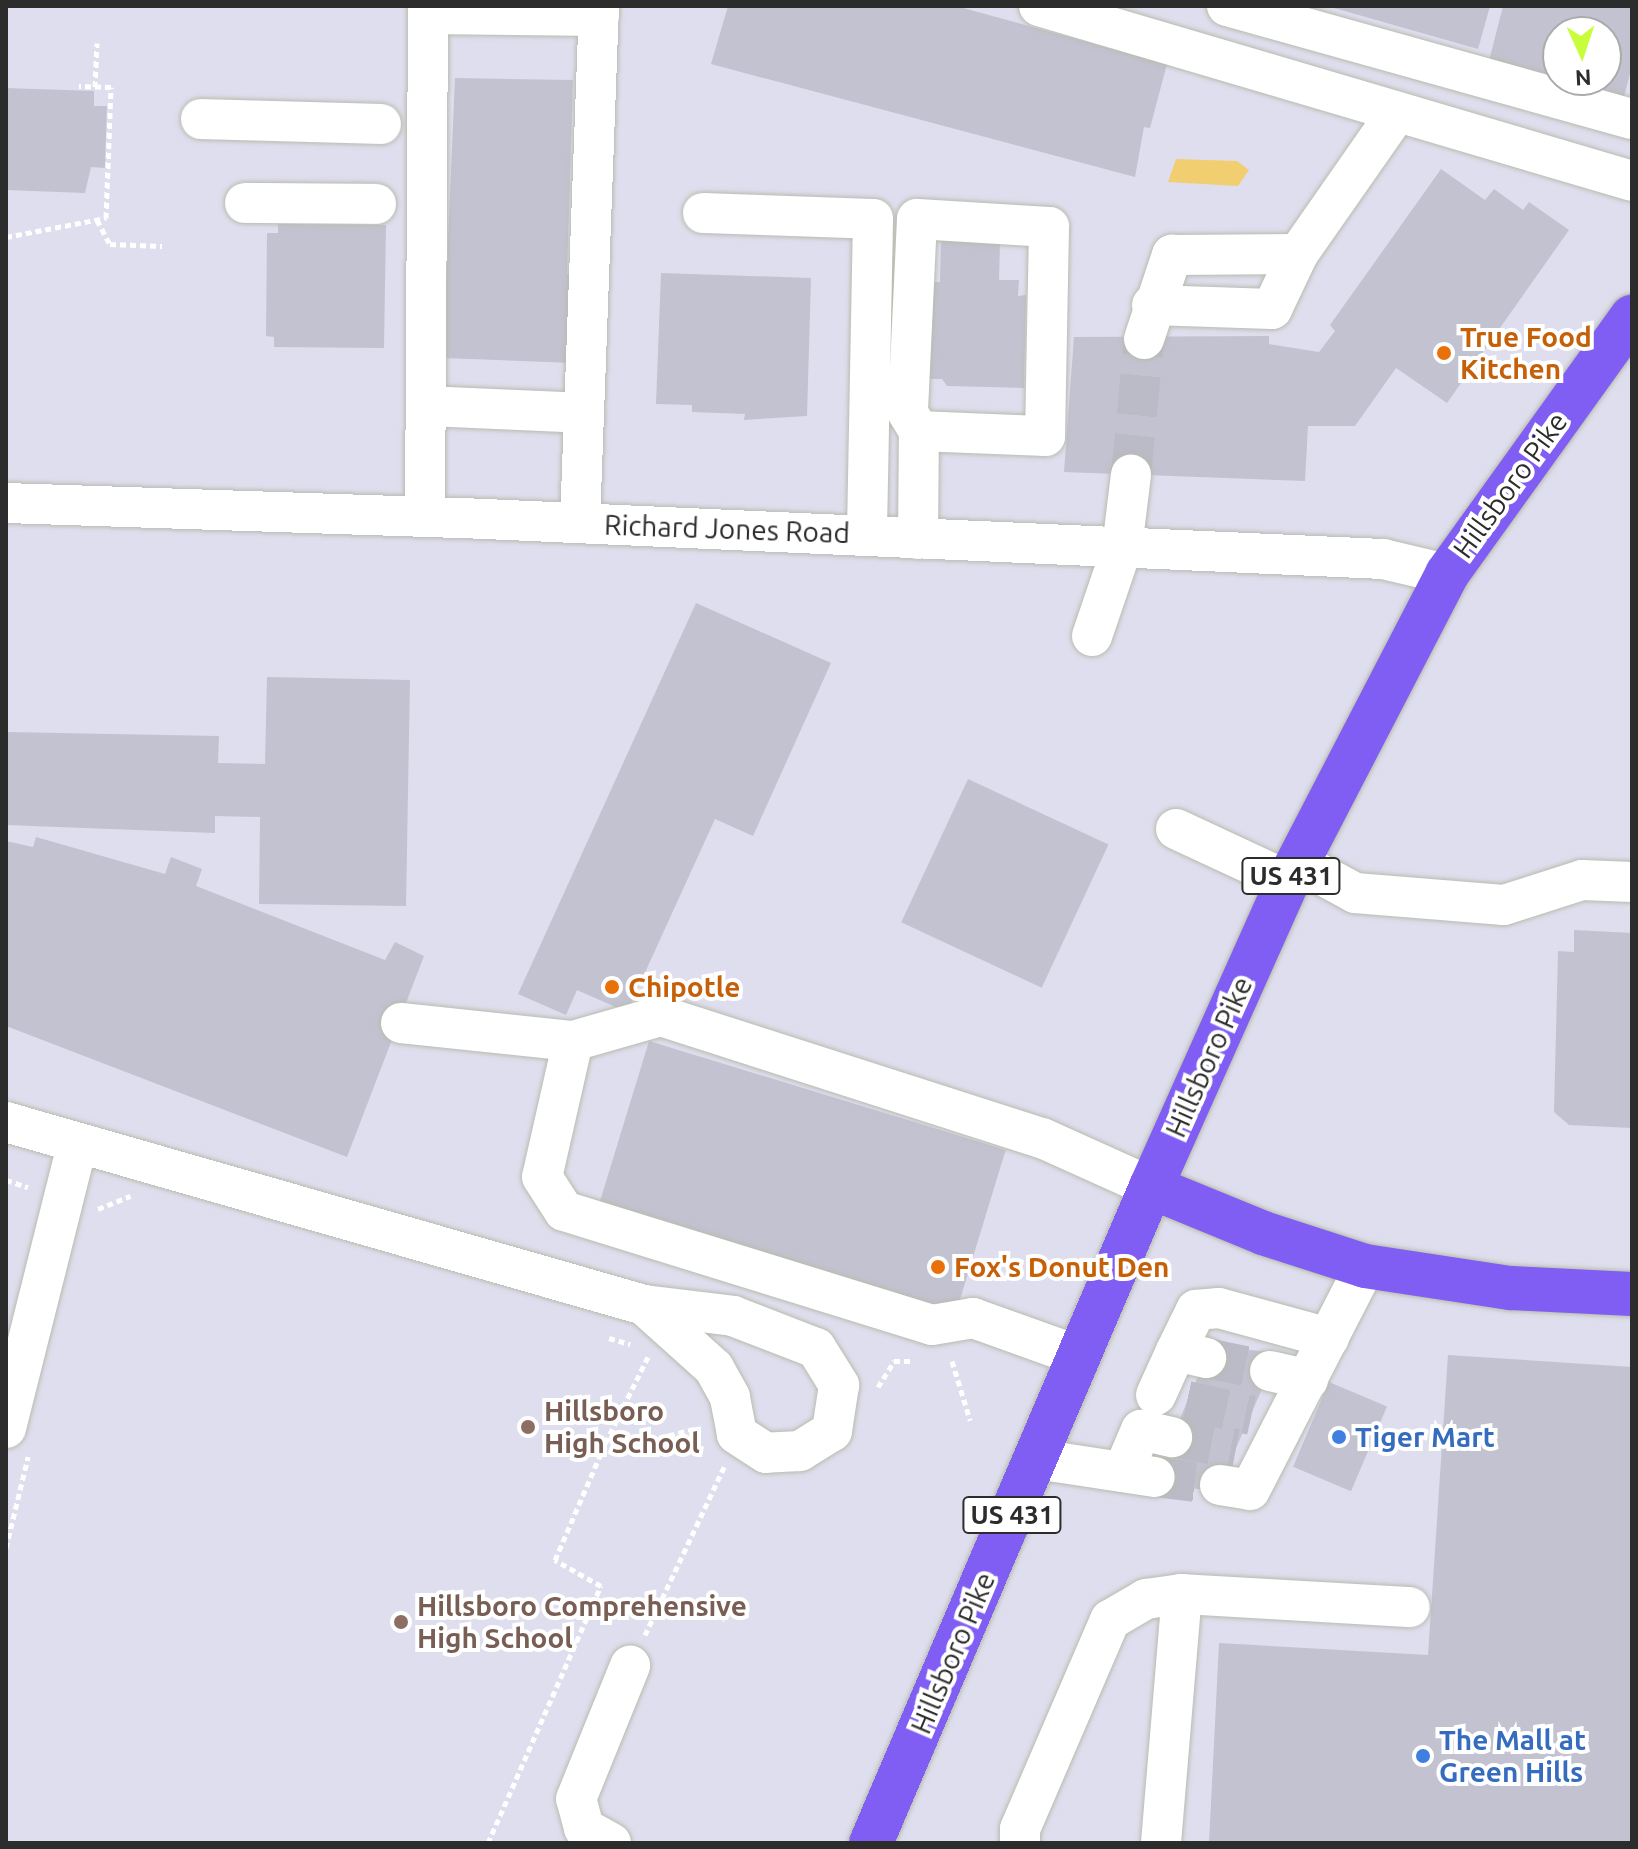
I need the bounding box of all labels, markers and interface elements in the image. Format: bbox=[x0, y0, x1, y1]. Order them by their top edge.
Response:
north arrow bbox=[1542, 16, 1622, 96]
text: N bbox=[1574, 66, 1592, 91]
place label: True Food Kitchen bbox=[1460, 320, 1592, 386]
marker: True Food Kitchen bbox=[1435, 344, 1453, 362]
street label: Hillsboro Pike bbox=[1446, 406, 1574, 564]
street label: Richard Jones Road bbox=[604, 508, 850, 550]
road number: US 431 bbox=[1241, 854, 1341, 898]
place label: Chipotle bbox=[628, 970, 740, 1004]
street label: Hillsboro Pike bbox=[1159, 972, 1259, 1142]
marker: Chipotle bbox=[603, 978, 621, 996]
place label: Fox's Donut Den bbox=[954, 1250, 1169, 1284]
marker: Fox's Donut Den bbox=[929, 1258, 947, 1276]
place label: Hillsboro High School bbox=[544, 1394, 700, 1460]
marker: Hillsboro High School bbox=[519, 1418, 537, 1436]
place label: Tiger Mart bbox=[1355, 1420, 1495, 1454]
marker: Tiger Mart bbox=[1330, 1428, 1348, 1446]
road number: US 431 bbox=[962, 1493, 1062, 1537]
street label: Hillsboro Pike bbox=[904, 1567, 1002, 1739]
place label: Hillsboro Comprehensive High School bbox=[417, 1589, 747, 1655]
marker: Hillsboro Comprehensive High School bbox=[392, 1613, 410, 1631]
place label: The Mall at Green Hills bbox=[1439, 1723, 1586, 1789]
marker: The Mall at Green Hills bbox=[1414, 1747, 1432, 1765]

